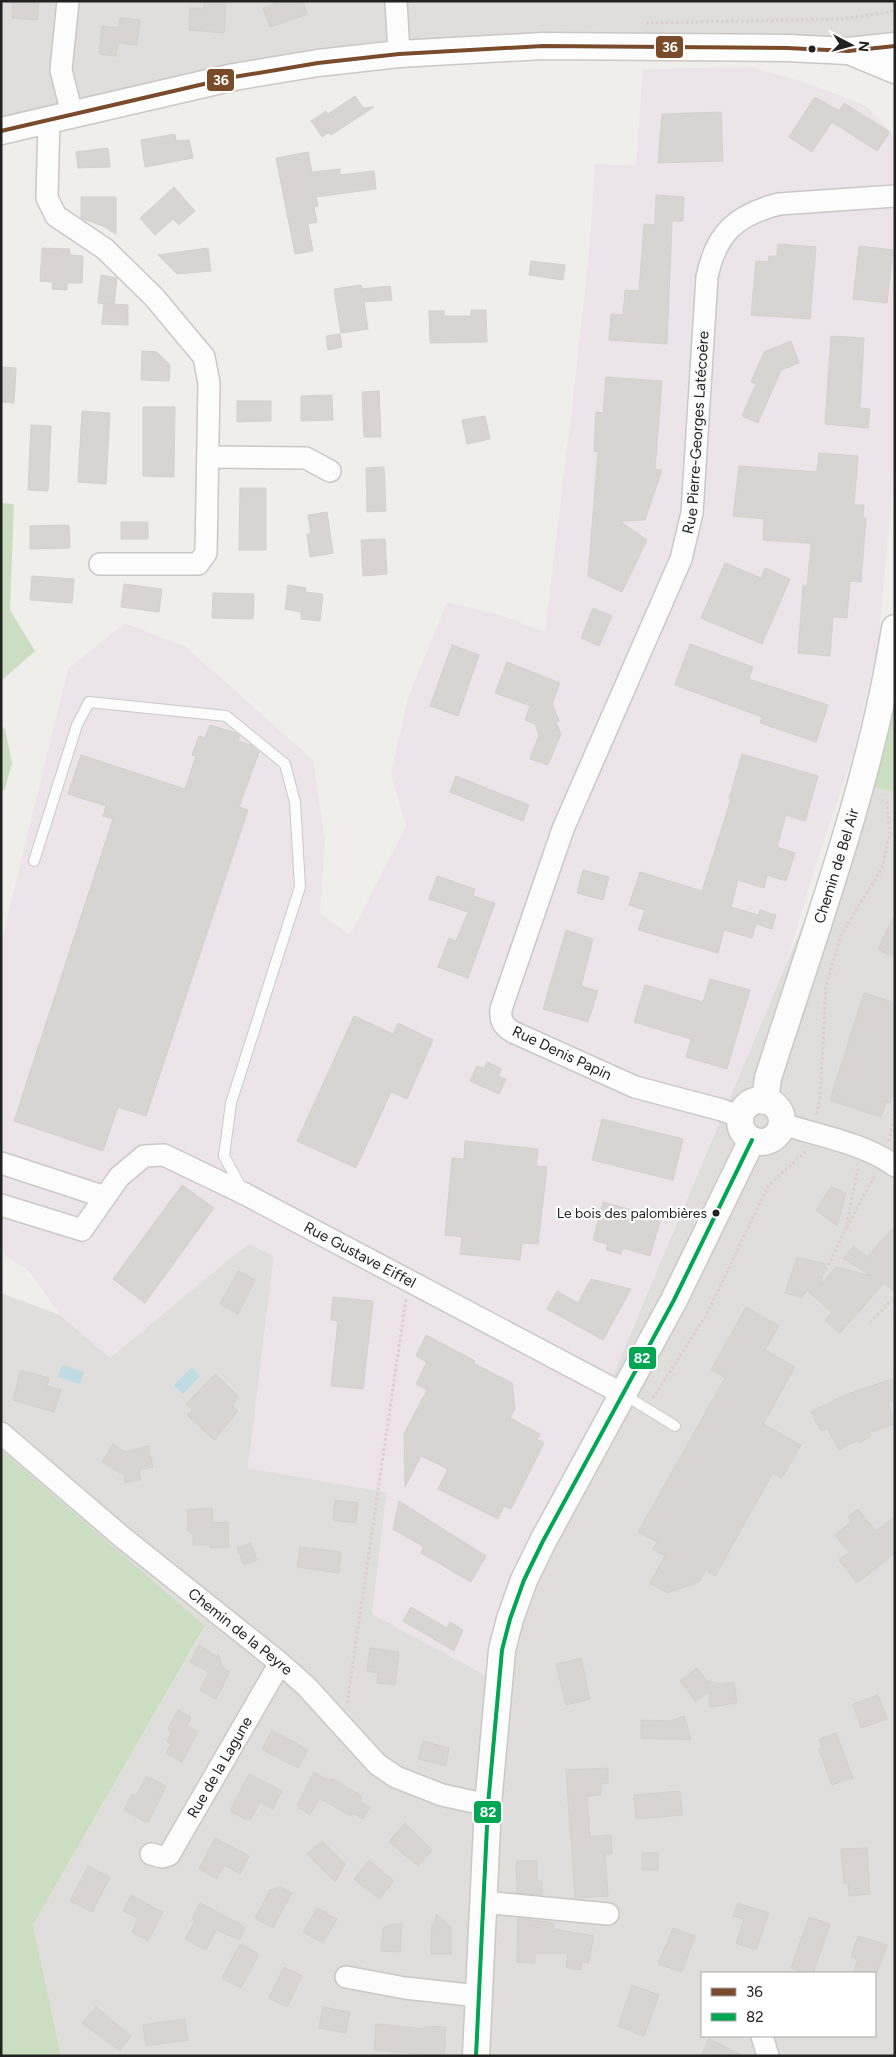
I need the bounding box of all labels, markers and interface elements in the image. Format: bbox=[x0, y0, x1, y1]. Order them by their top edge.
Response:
north arrow bbox=[826, 20, 876, 70]
line badge: 36 bbox=[655, 35, 684, 59]
text: 36 bbox=[662, 39, 678, 56]
text: N bbox=[854, 40, 872, 53]
unlabelled marker bbox=[807, 44, 817, 54]
line badge: 36 bbox=[206, 68, 235, 92]
text: 36 bbox=[213, 72, 229, 89]
street label: Rue Pierre-Georges Latécoère bbox=[678, 330, 713, 536]
street label: Chemin de Bel Air bbox=[810, 806, 863, 926]
street label: Rue Denis Papin bbox=[509, 1022, 615, 1084]
place label: Le bois des palombières bbox=[557, 1205, 707, 1222]
marker: Le bois des palombières bbox=[711, 1208, 721, 1218]
street label: Rue Gustave Eiffel bbox=[301, 1218, 419, 1292]
line badge: 82 bbox=[628, 1346, 657, 1370]
text: 82 bbox=[634, 1350, 650, 1367]
street label: Chemin de la Peyre bbox=[184, 1584, 296, 1679]
street label: Rue de la Lagune bbox=[183, 1713, 256, 1821]
line badge: 82 bbox=[473, 1800, 502, 1824]
text: 82 bbox=[480, 1804, 496, 1821]
legend bbox=[701, 1972, 876, 2037]
text: 36 bbox=[746, 1983, 763, 2001]
text: 82 bbox=[746, 2008, 764, 2026]

